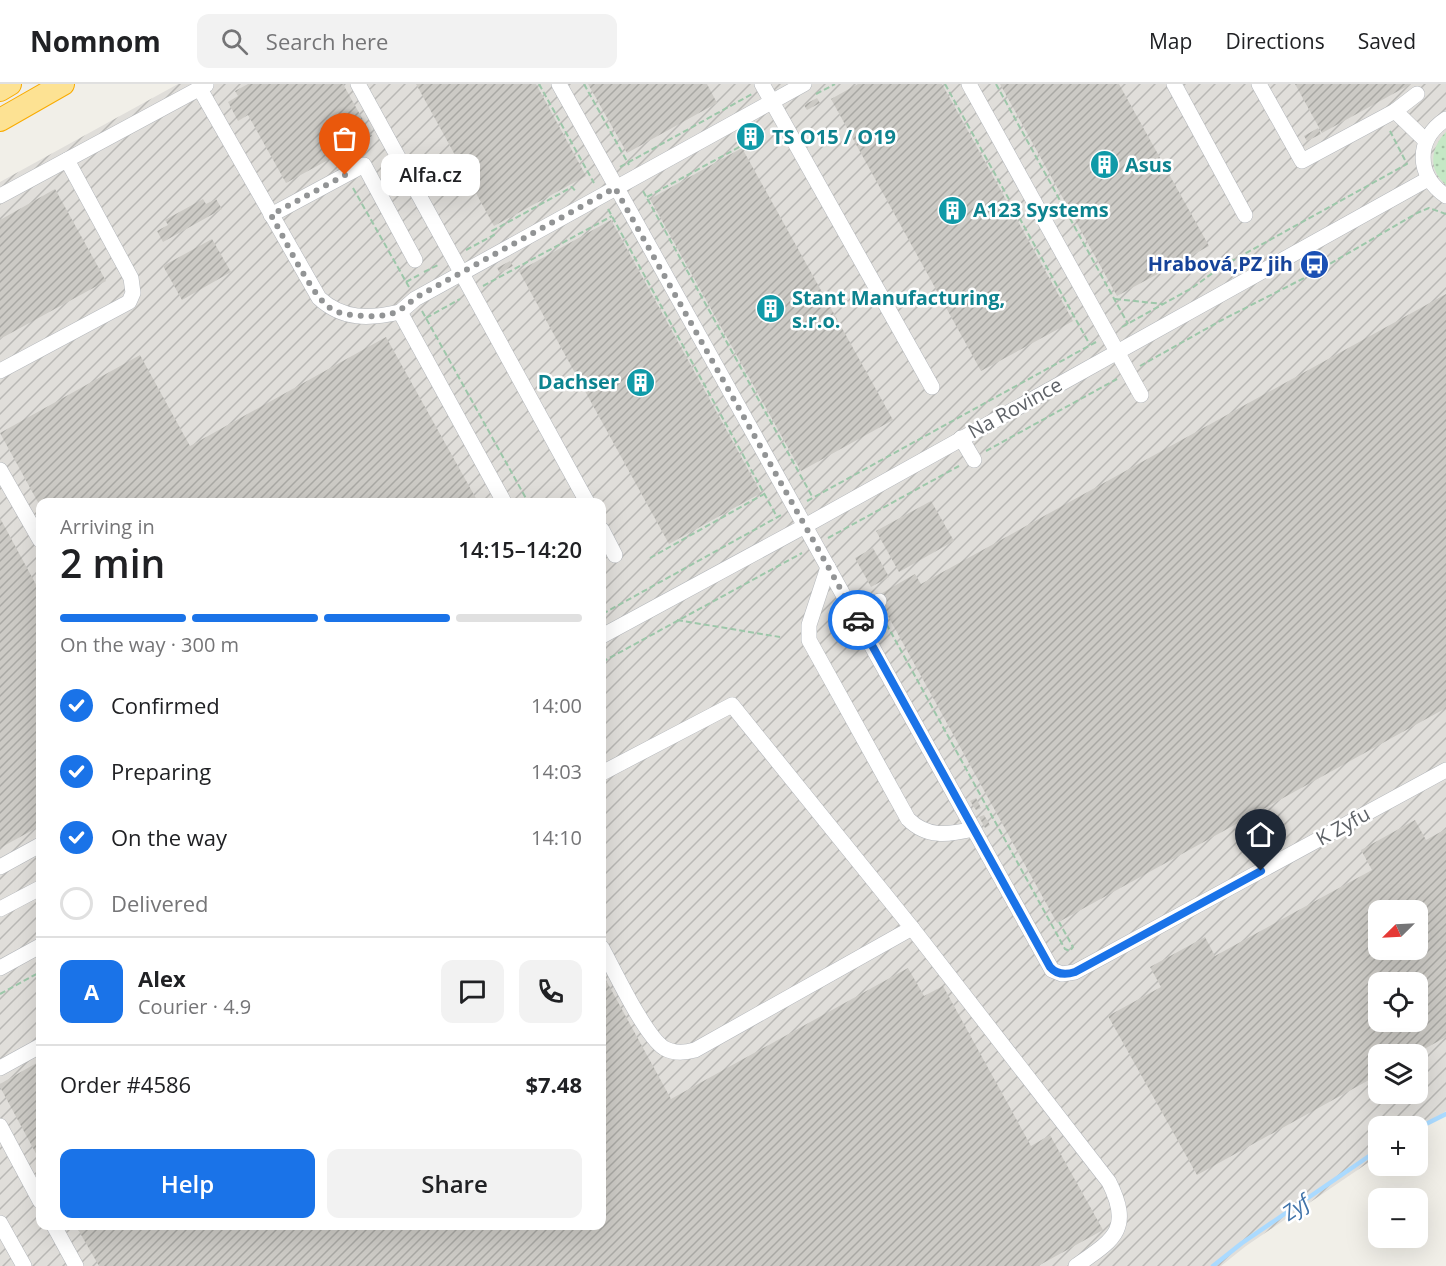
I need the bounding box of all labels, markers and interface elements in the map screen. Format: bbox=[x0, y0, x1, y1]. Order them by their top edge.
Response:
search box bbox=[197, 14, 617, 68]
text: Nomnom bbox=[30, 22, 161, 60]
icon: search bbox=[218, 25, 251, 58]
text: Search here bbox=[266, 26, 388, 56]
text: Map bbox=[1149, 27, 1192, 55]
text: Directions bbox=[1225, 27, 1325, 55]
text: Saved bbox=[1358, 27, 1416, 55]
pin bbox=[319, 113, 370, 175]
building icon: TS O15 / O19 bbox=[735, 121, 767, 153]
icon: bag bbox=[328, 122, 361, 155]
place label: TS O15 / O19 bbox=[772, 123, 896, 150]
building icon: Asus bbox=[1088, 149, 1120, 181]
place label: Asus bbox=[1125, 151, 1172, 178]
callout: Alfa.cz bbox=[381, 154, 480, 196]
text: Alfa.cz bbox=[399, 161, 462, 188]
building icon: A123 Systems bbox=[936, 194, 968, 226]
place label: A123 Systems bbox=[973, 196, 1109, 223]
bus stop icon: Hrabová,PZ jih bbox=[1298, 248, 1330, 280]
place label: Hrabová,PZ jih bbox=[1148, 250, 1293, 277]
place label: Stant Manufacturing, s.r.o. bbox=[792, 284, 1005, 334]
building icon: Stant Manufacturing, s.r.o. bbox=[755, 293, 787, 325]
building icon: Dachser bbox=[624, 366, 656, 398]
place label: Dachser bbox=[538, 368, 619, 395]
street label: Na Rovince bbox=[963, 371, 1067, 445]
text: Arriving in bbox=[60, 513, 155, 540]
text: 14:15–14:20 bbox=[458, 534, 582, 564]
text: 2 min bbox=[60, 536, 165, 589]
courier bbox=[828, 590, 888, 650]
icon: car bbox=[842, 604, 875, 637]
text: On the way · 300 m bbox=[60, 631, 239, 658]
icon: check bbox=[60, 689, 93, 722]
text: Confirmed bbox=[111, 690, 220, 720]
text: 14:00 bbox=[531, 692, 582, 719]
icon: check bbox=[60, 755, 93, 788]
text: Preparing bbox=[111, 756, 211, 786]
text: 14:03 bbox=[531, 758, 582, 785]
street label: K Zyfu bbox=[1311, 800, 1375, 851]
pin bbox=[1235, 809, 1286, 871]
icon: home bbox=[1244, 818, 1277, 851]
icon: check bbox=[60, 821, 93, 854]
text: On the way bbox=[111, 822, 227, 852]
text: 14:10 bbox=[531, 824, 582, 851]
text: Delivered bbox=[111, 888, 209, 918]
north arrow bbox=[1368, 900, 1428, 960]
map controls bbox=[1368, 900, 1428, 1248]
button: chat bbox=[441, 960, 504, 1023]
button: phone bbox=[519, 960, 582, 1023]
text: Alex bbox=[138, 963, 186, 993]
button: locate bbox=[1368, 972, 1428, 1032]
text: A bbox=[84, 976, 99, 1006]
text: Courier · 4.9 bbox=[138, 993, 251, 1020]
button: layers bbox=[1368, 1044, 1428, 1104]
text: Order #4586 bbox=[60, 1069, 191, 1099]
text: $7.48 bbox=[525, 1069, 582, 1099]
button: + bbox=[1368, 1116, 1428, 1176]
button: Help bbox=[60, 1149, 315, 1218]
button: Share bbox=[327, 1149, 582, 1218]
water label: Zyf bbox=[1275, 1186, 1317, 1227]
button: − bbox=[1368, 1188, 1428, 1248]

